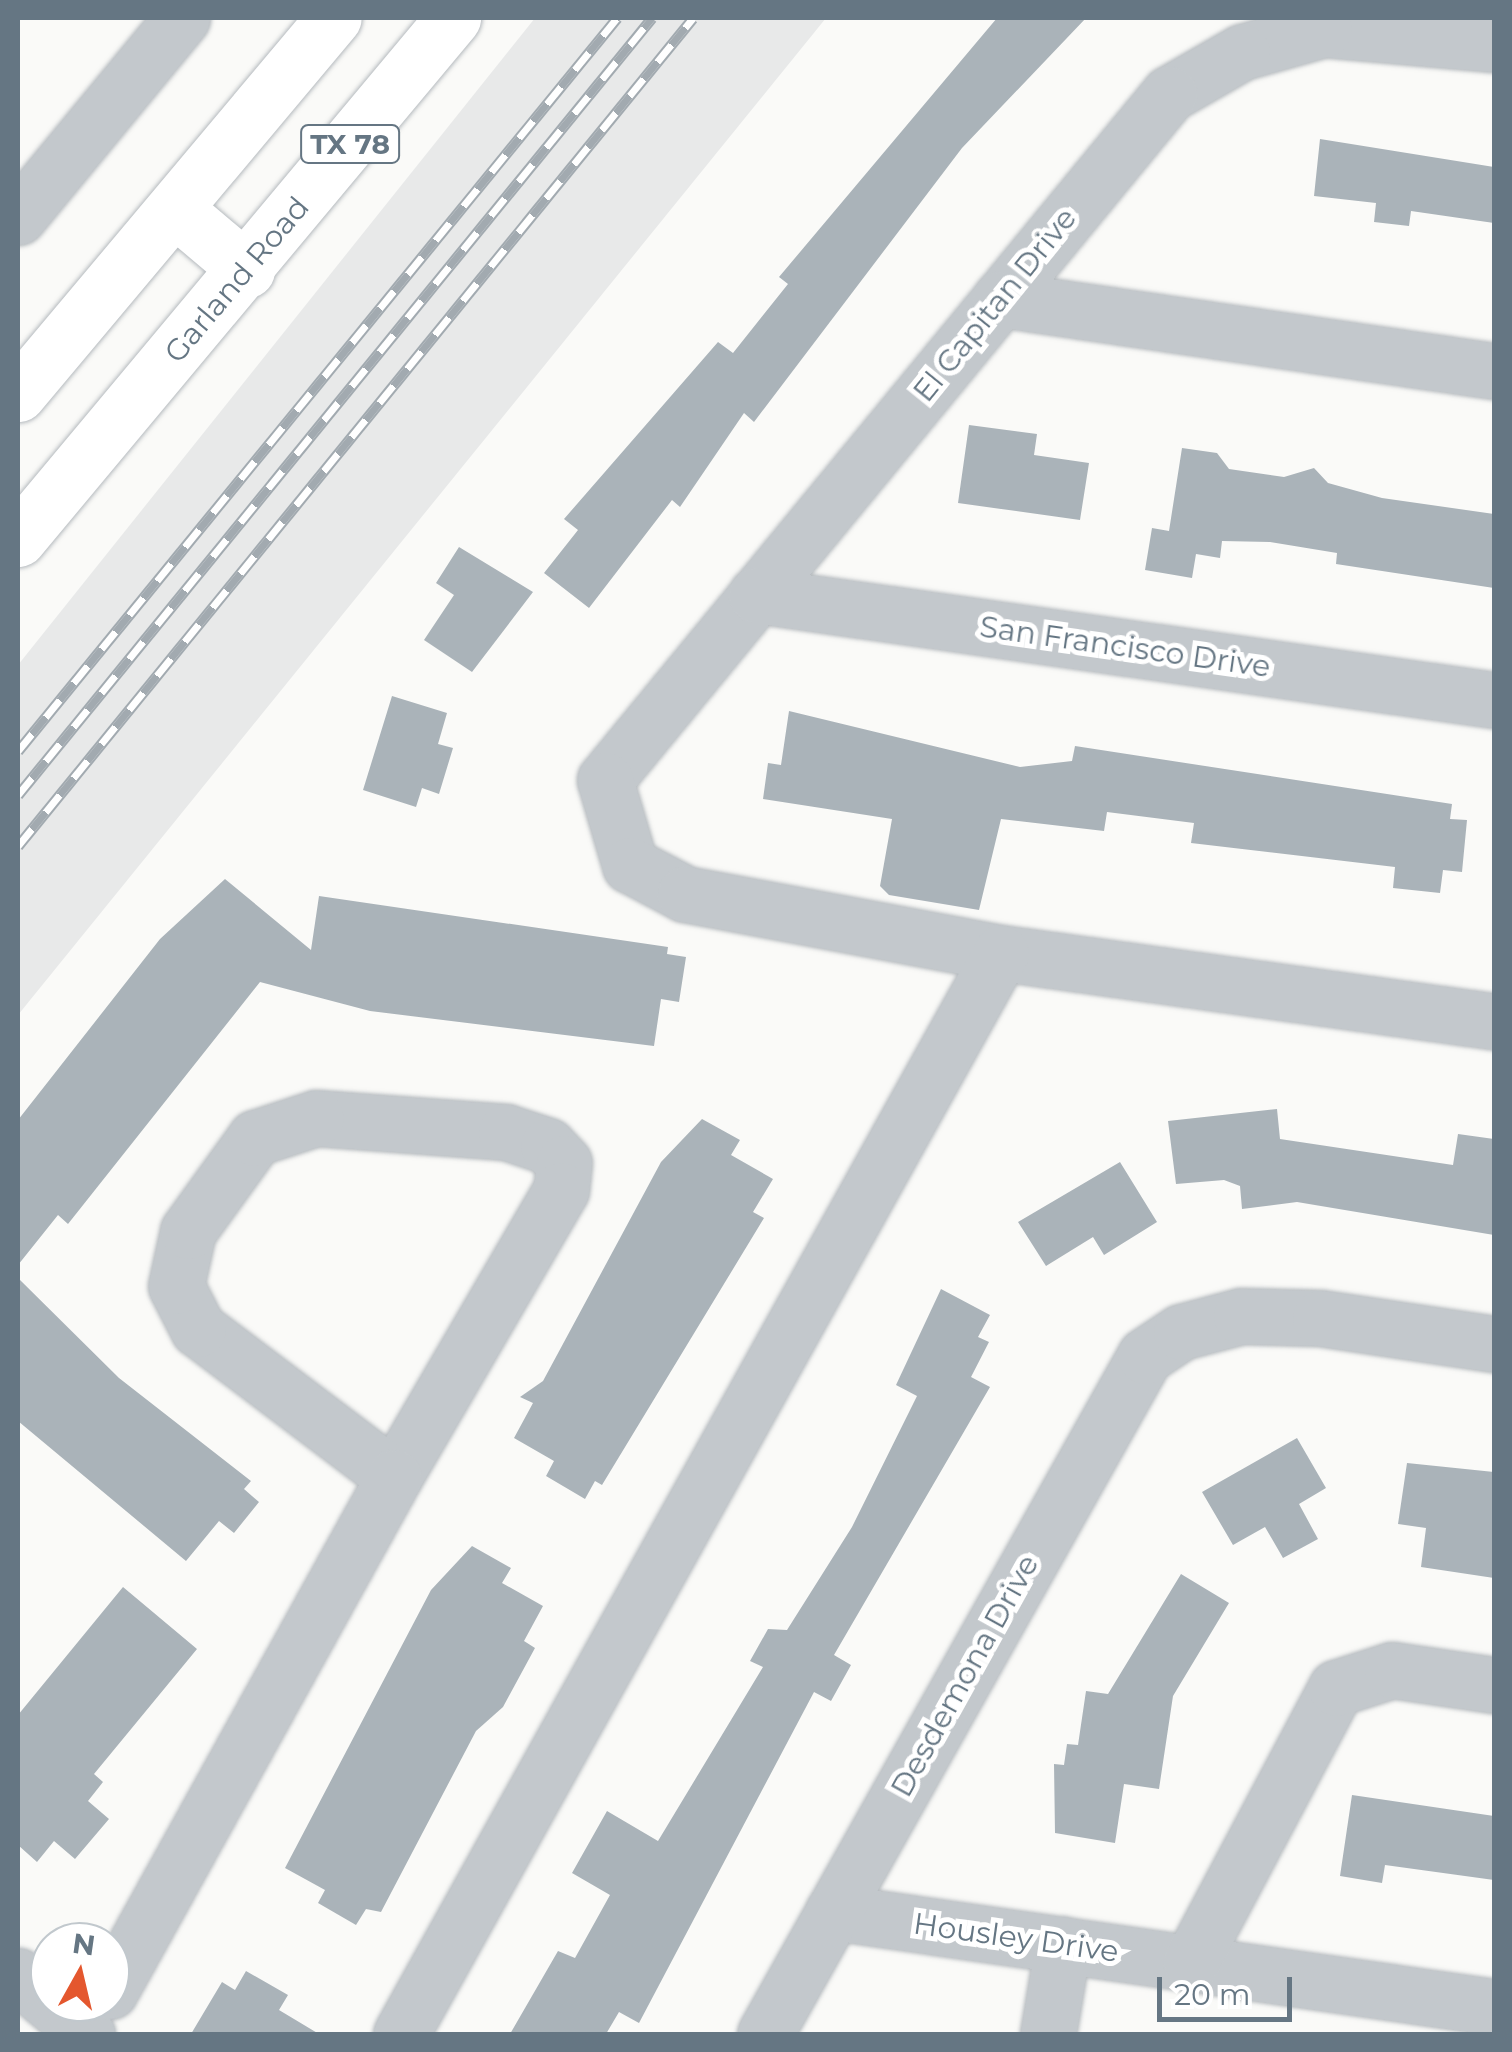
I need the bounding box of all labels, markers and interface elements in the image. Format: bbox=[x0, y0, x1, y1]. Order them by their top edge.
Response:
road number: TX 78 bbox=[300, 121, 400, 167]
street label: Garland Road bbox=[157, 190, 317, 370]
street label: El Capitan Drive bbox=[906, 201, 1084, 409]
street label: San Francisco Drive bbox=[977, 609, 1273, 685]
street label: Desdemona Drive bbox=[884, 1549, 1046, 1803]
street label: Housley Drive bbox=[911, 1906, 1121, 1970]
north arrow bbox=[30, 1922, 130, 2022]
text: N bbox=[70, 1926, 97, 1963]
scale bar bbox=[1162, 1957, 1297, 2019]
text: 20 m bbox=[1174, 1976, 1251, 2013]

